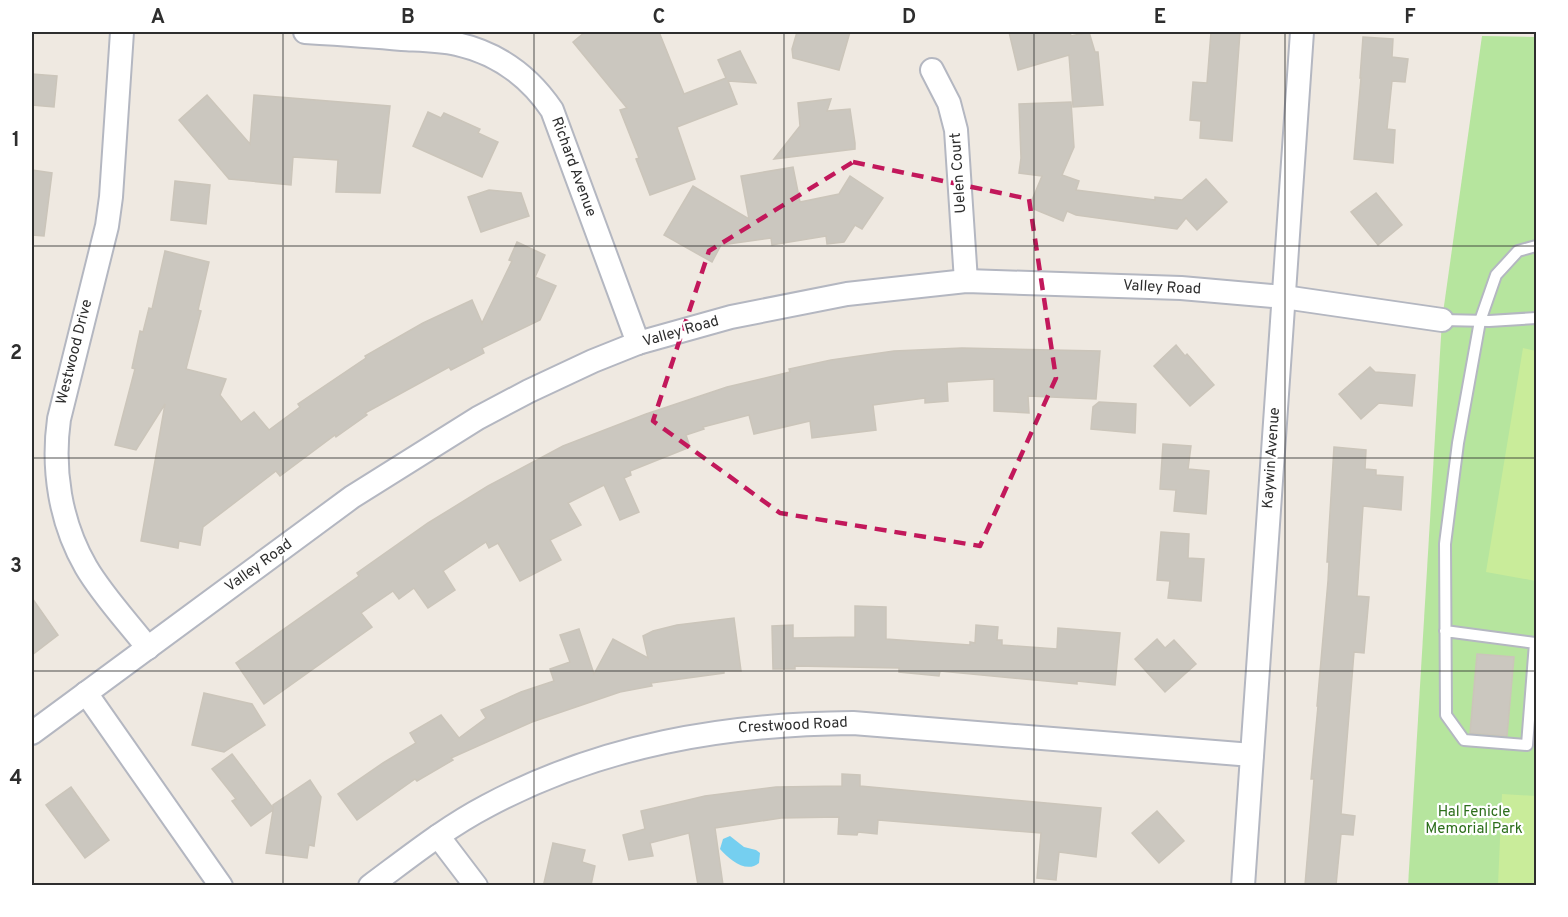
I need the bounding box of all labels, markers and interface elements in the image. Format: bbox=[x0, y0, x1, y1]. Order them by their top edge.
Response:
text: A bbox=[151, 5, 165, 31]
text: B bbox=[401, 5, 415, 31]
text: C bbox=[653, 5, 665, 31]
text: D bbox=[902, 5, 916, 31]
text: E bbox=[1154, 5, 1166, 31]
text: F bbox=[1404, 5, 1416, 31]
street label: Richard Avenue bbox=[546, 114, 600, 220]
text: 1 bbox=[12, 128, 20, 154]
street label: Uelen Court bbox=[947, 132, 971, 214]
street label: Valley Road bbox=[1122, 276, 1202, 300]
street label: Westwood Drive bbox=[53, 297, 97, 407]
street label: Valley Road bbox=[641, 312, 721, 352]
text: 2 bbox=[10, 341, 22, 367]
street label: Kaywin Avenue bbox=[1259, 407, 1285, 509]
street label: Valley Road bbox=[222, 535, 296, 597]
text: 3 bbox=[10, 554, 22, 580]
street label: Crestwood Road bbox=[738, 714, 848, 738]
text: 4 bbox=[10, 766, 22, 792]
park label: Hal Fenicle Memorial Park bbox=[1425, 803, 1523, 839]

